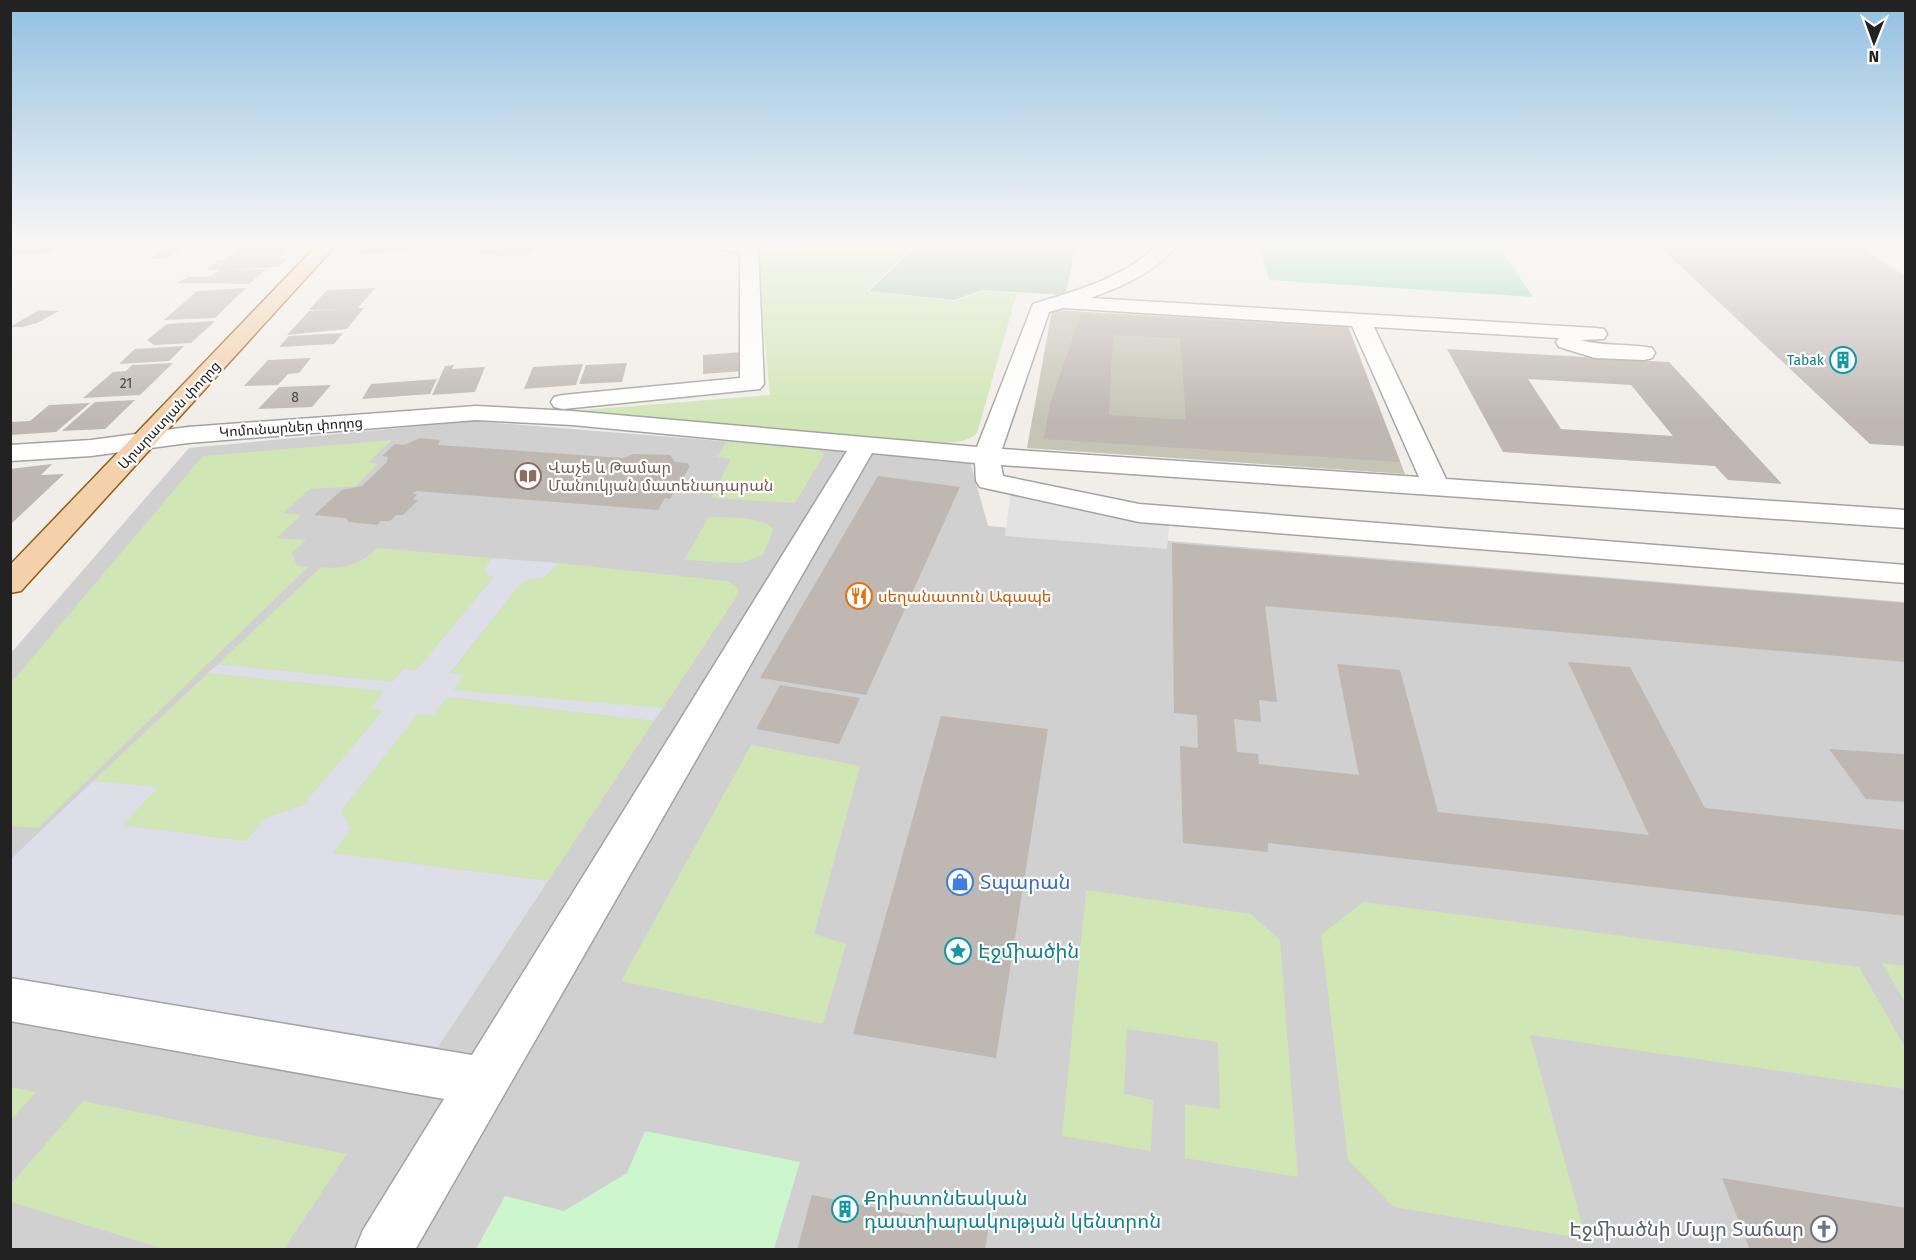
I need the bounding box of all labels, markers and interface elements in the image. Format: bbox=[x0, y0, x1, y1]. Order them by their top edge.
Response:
north arrow bbox=[1844, 12, 1904, 72]
text: N bbox=[1868, 47, 1879, 66]
building icon: Tabak bbox=[1828, 345, 1858, 375]
place label: Tabak bbox=[1787, 352, 1825, 369]
street label: Արարատյան փողոց bbox=[115, 358, 224, 473]
house number: 21 bbox=[120, 375, 132, 392]
house number: 8 bbox=[291, 389, 299, 406]
street label: Կոմունարներ փողոց bbox=[219, 414, 363, 441]
place label: Վաչե և Թամար Մանուկյան մատենադարան bbox=[548, 458, 773, 495]
library icon: Վաչե և Թամար Մանուկյան մատենադարան bbox=[513, 461, 543, 491]
restaurant icon: սեղանատուն Ագապե bbox=[844, 581, 874, 611]
place label: սեղանատուն Ագապե bbox=[878, 587, 1051, 606]
shop icon: Տպարան bbox=[945, 867, 975, 897]
place label: Տպարան bbox=[980, 870, 1071, 894]
place icon: Էջմիածին bbox=[943, 936, 973, 966]
place label: Էջմիածին bbox=[978, 939, 1079, 963]
place label: Քրիստոնեական դաստիարակության կենտրոն bbox=[864, 1186, 1161, 1233]
building icon: Քրիստոնեական դաստիարակության կենտրոն bbox=[830, 1194, 860, 1224]
church icon: Էջմիածնի Մայր Տաճար bbox=[1809, 1214, 1839, 1244]
place label: Էջմիածնի Մայր Տաճար bbox=[1569, 1217, 1804, 1241]

